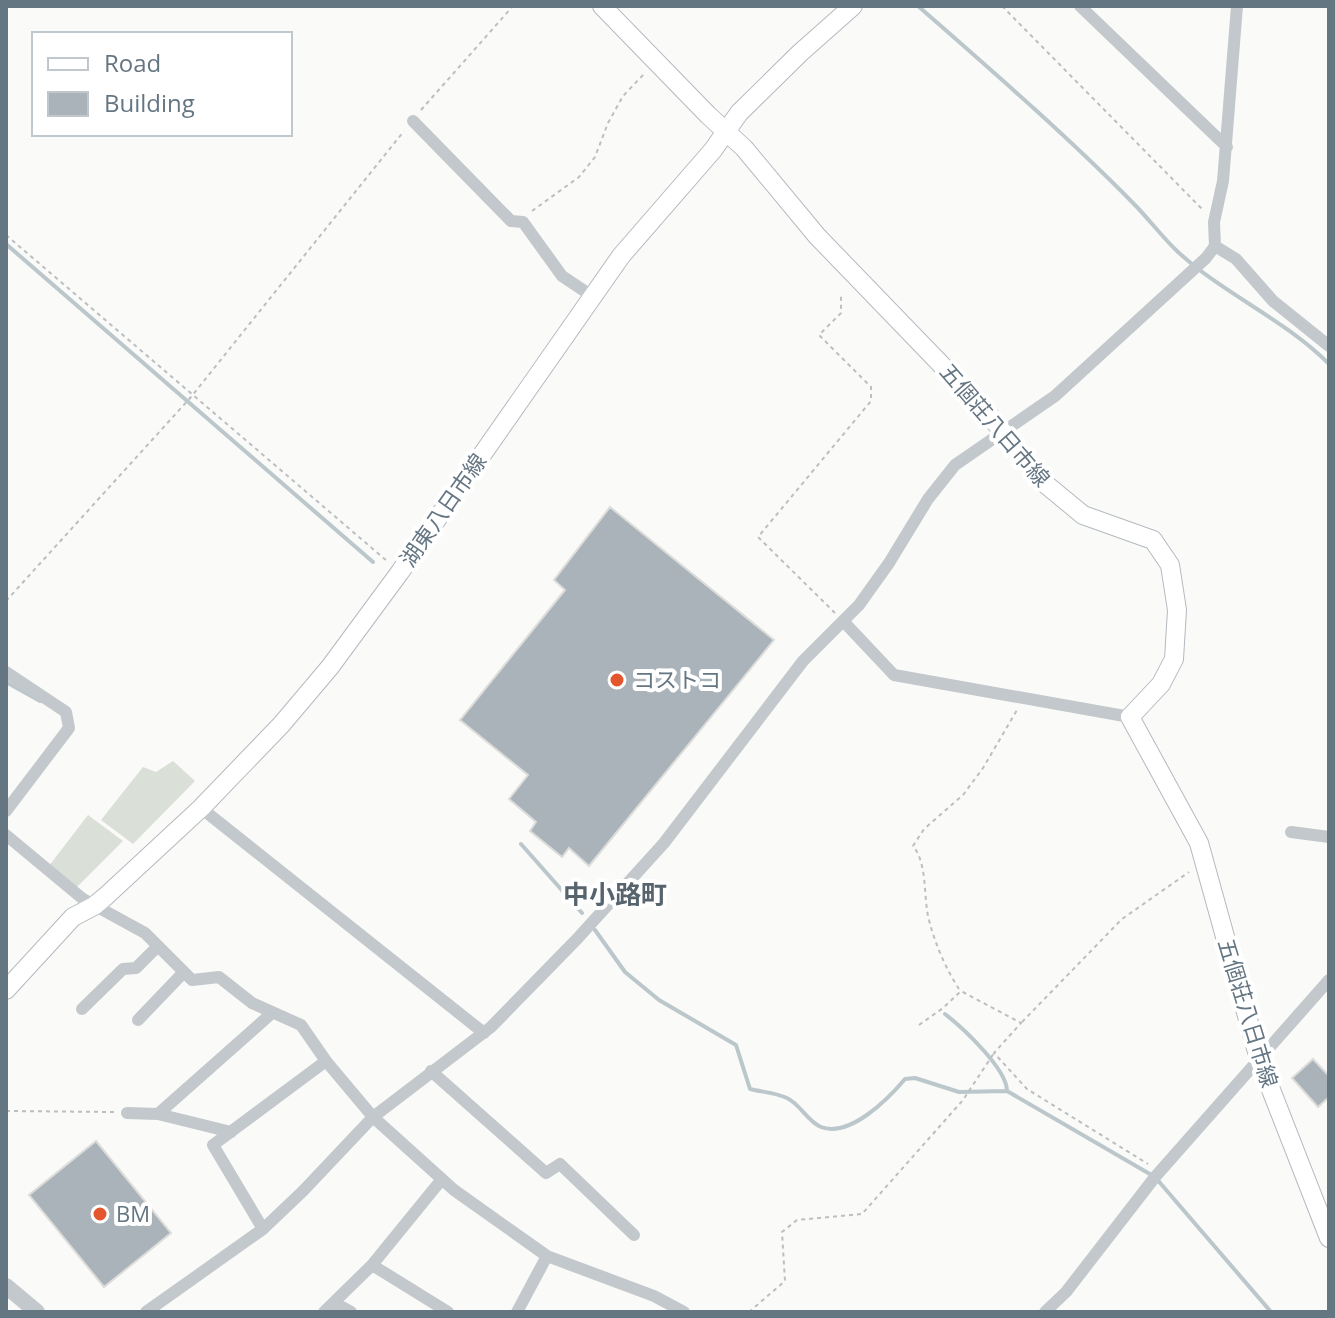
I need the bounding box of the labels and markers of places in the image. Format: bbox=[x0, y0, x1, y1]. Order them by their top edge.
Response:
place label: コストコ bbox=[633, 664, 721, 694]
marker: コストコ bbox=[608, 671, 626, 689]
place label: BM bbox=[116, 1198, 150, 1228]
marker: BM bbox=[91, 1205, 109, 1223]

